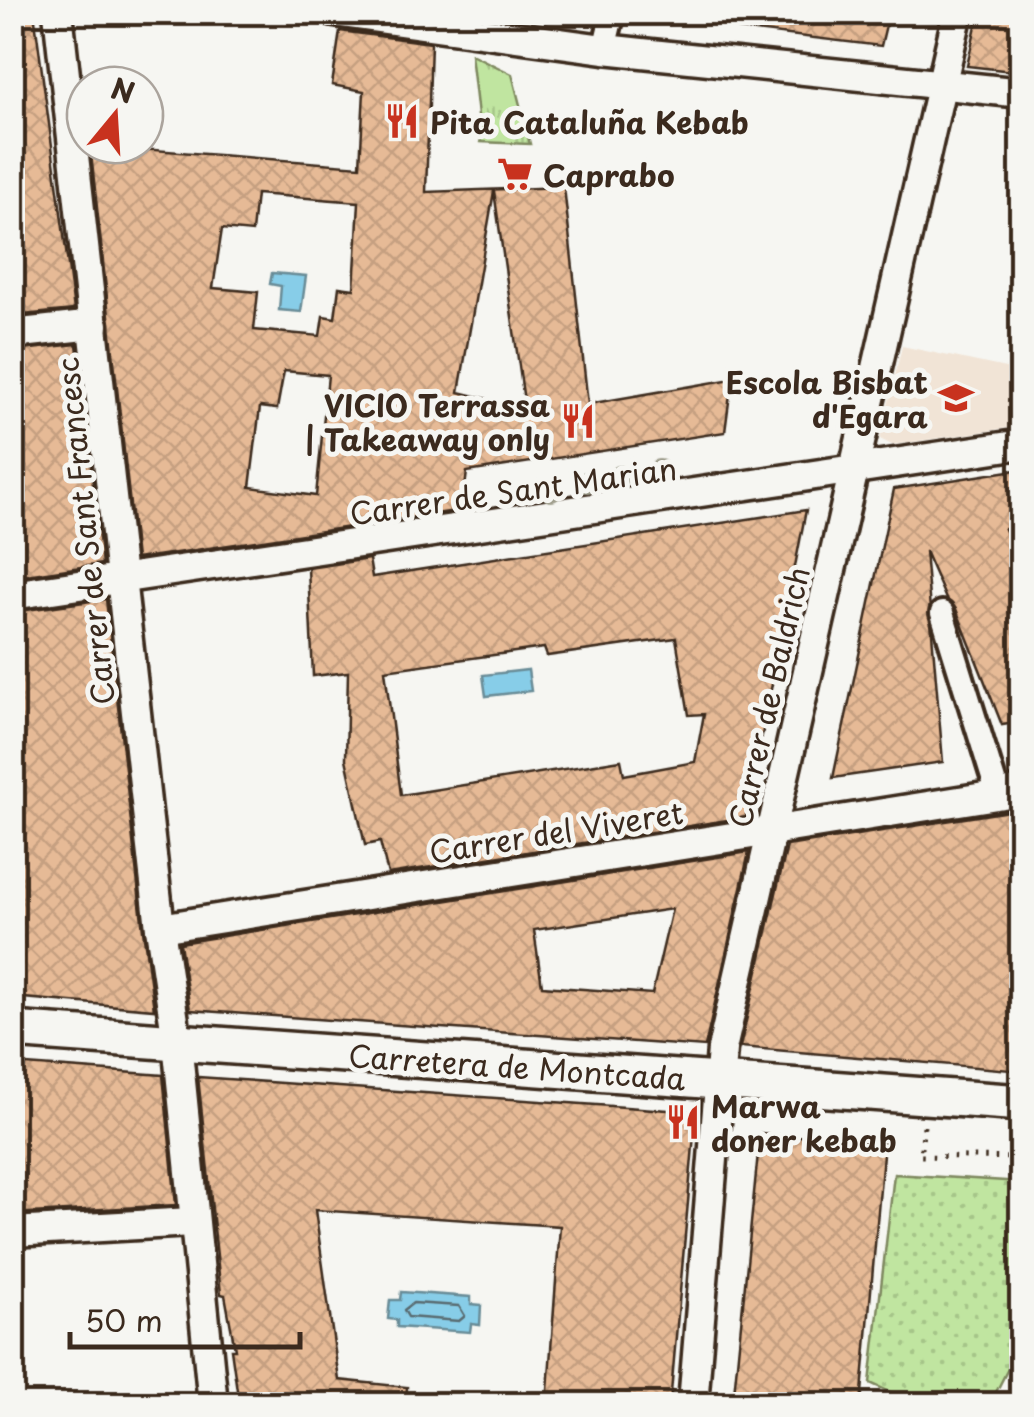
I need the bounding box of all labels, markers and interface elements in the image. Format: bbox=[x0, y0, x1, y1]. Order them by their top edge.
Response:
north arrow bbox=[65, 65, 165, 165]
text: N bbox=[106, 66, 140, 114]
place label: Pita Cataluña Kebab bbox=[430, 99, 749, 144]
restaurant icon: Pita Cataluña Kebab bbox=[383, 102, 421, 140]
place label: Caprabo bbox=[543, 152, 675, 197]
supermarket icon: Caprabo bbox=[496, 155, 534, 193]
street label: Carrer de Sant Francesc bbox=[43, 355, 125, 707]
place label: Escola Bisbat d'Egara bbox=[726, 359, 928, 438]
school or university icon: Escola Bisbat d'Egara bbox=[937, 379, 975, 417]
place label: VICIO Terrassa | Takeaway only bbox=[305, 382, 551, 461]
restaurant icon: VICIO Terrassa | Takeaway only bbox=[559, 402, 597, 440]
street label: Carrer de Sant Marian bbox=[347, 445, 679, 535]
street label: Carrer de Baldrich bbox=[716, 562, 820, 832]
street label: Carrer del Viveret bbox=[426, 789, 686, 873]
street label: Carretera de Montcada bbox=[347, 1032, 687, 1100]
place label: Marwa doner kebab bbox=[711, 1083, 897, 1162]
restaurant icon: Marwa doner kebab bbox=[664, 1103, 702, 1141]
scale bar bbox=[70, 1287, 300, 1349]
text: 50 m bbox=[85, 1297, 163, 1342]

